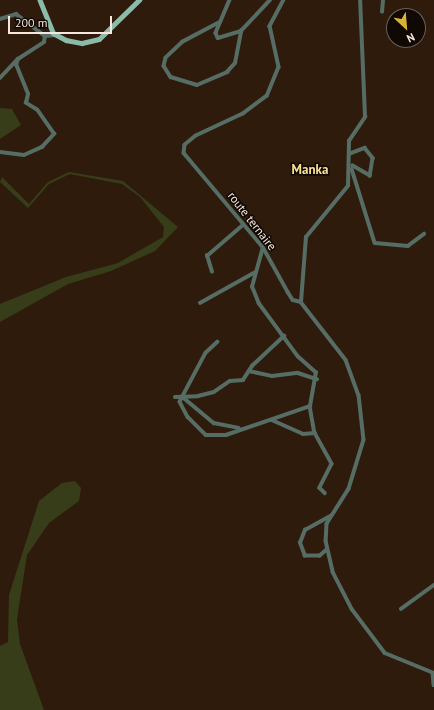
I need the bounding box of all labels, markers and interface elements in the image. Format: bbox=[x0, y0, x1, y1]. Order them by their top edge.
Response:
scale bar bbox=[10, 8, 114, 34]
north arrow bbox=[386, 8, 426, 48]
text: 200 m bbox=[15, 15, 48, 30]
text: N bbox=[405, 30, 417, 46]
district label: Manka bbox=[292, 162, 328, 178]
street label: route ternaire bbox=[225, 189, 279, 253]

